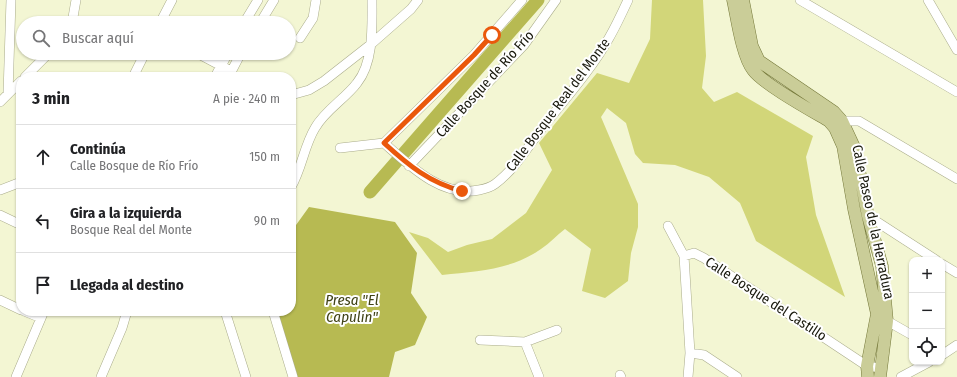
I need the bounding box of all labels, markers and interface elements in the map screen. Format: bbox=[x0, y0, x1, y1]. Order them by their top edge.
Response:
search box bbox=[16, 16, 296, 60]
route start bbox=[483, 26, 501, 44]
icon: search bbox=[30, 27, 52, 49]
street label: Calle Bosque de Río Frío bbox=[432, 27, 538, 141]
text: Buscar aquí bbox=[62, 29, 134, 47]
street label: Calle Bosque Real del Monte bbox=[502, 35, 614, 175]
text: 3 min bbox=[32, 88, 70, 109]
text: A pie · 240 m bbox=[213, 91, 280, 106]
text: Continúa bbox=[70, 140, 126, 158]
street label: Calle Paseo de la Herradura bbox=[848, 143, 898, 301]
icon: ahead bbox=[32, 146, 54, 168]
text: 150 m bbox=[249, 149, 280, 164]
text: Calle Bosque de Río Frío bbox=[70, 158, 198, 173]
route end bbox=[453, 182, 471, 200]
text: Gira a la izquierda bbox=[70, 204, 182, 222]
icon: left bbox=[32, 210, 54, 232]
text: 90 m bbox=[254, 213, 280, 228]
text: Bosque Real del Monte bbox=[70, 222, 192, 237]
street label: Calle Bosque del Castillo bbox=[702, 253, 830, 345]
map controls bbox=[909, 257, 945, 365]
button: + bbox=[909, 257, 945, 293]
icon: arrive bbox=[32, 274, 54, 296]
text: Llegada al destino bbox=[70, 276, 184, 294]
water label: Presa "El Capulín" bbox=[325, 291, 379, 326]
button: − bbox=[909, 293, 945, 329]
button: locate bbox=[909, 329, 945, 365]

